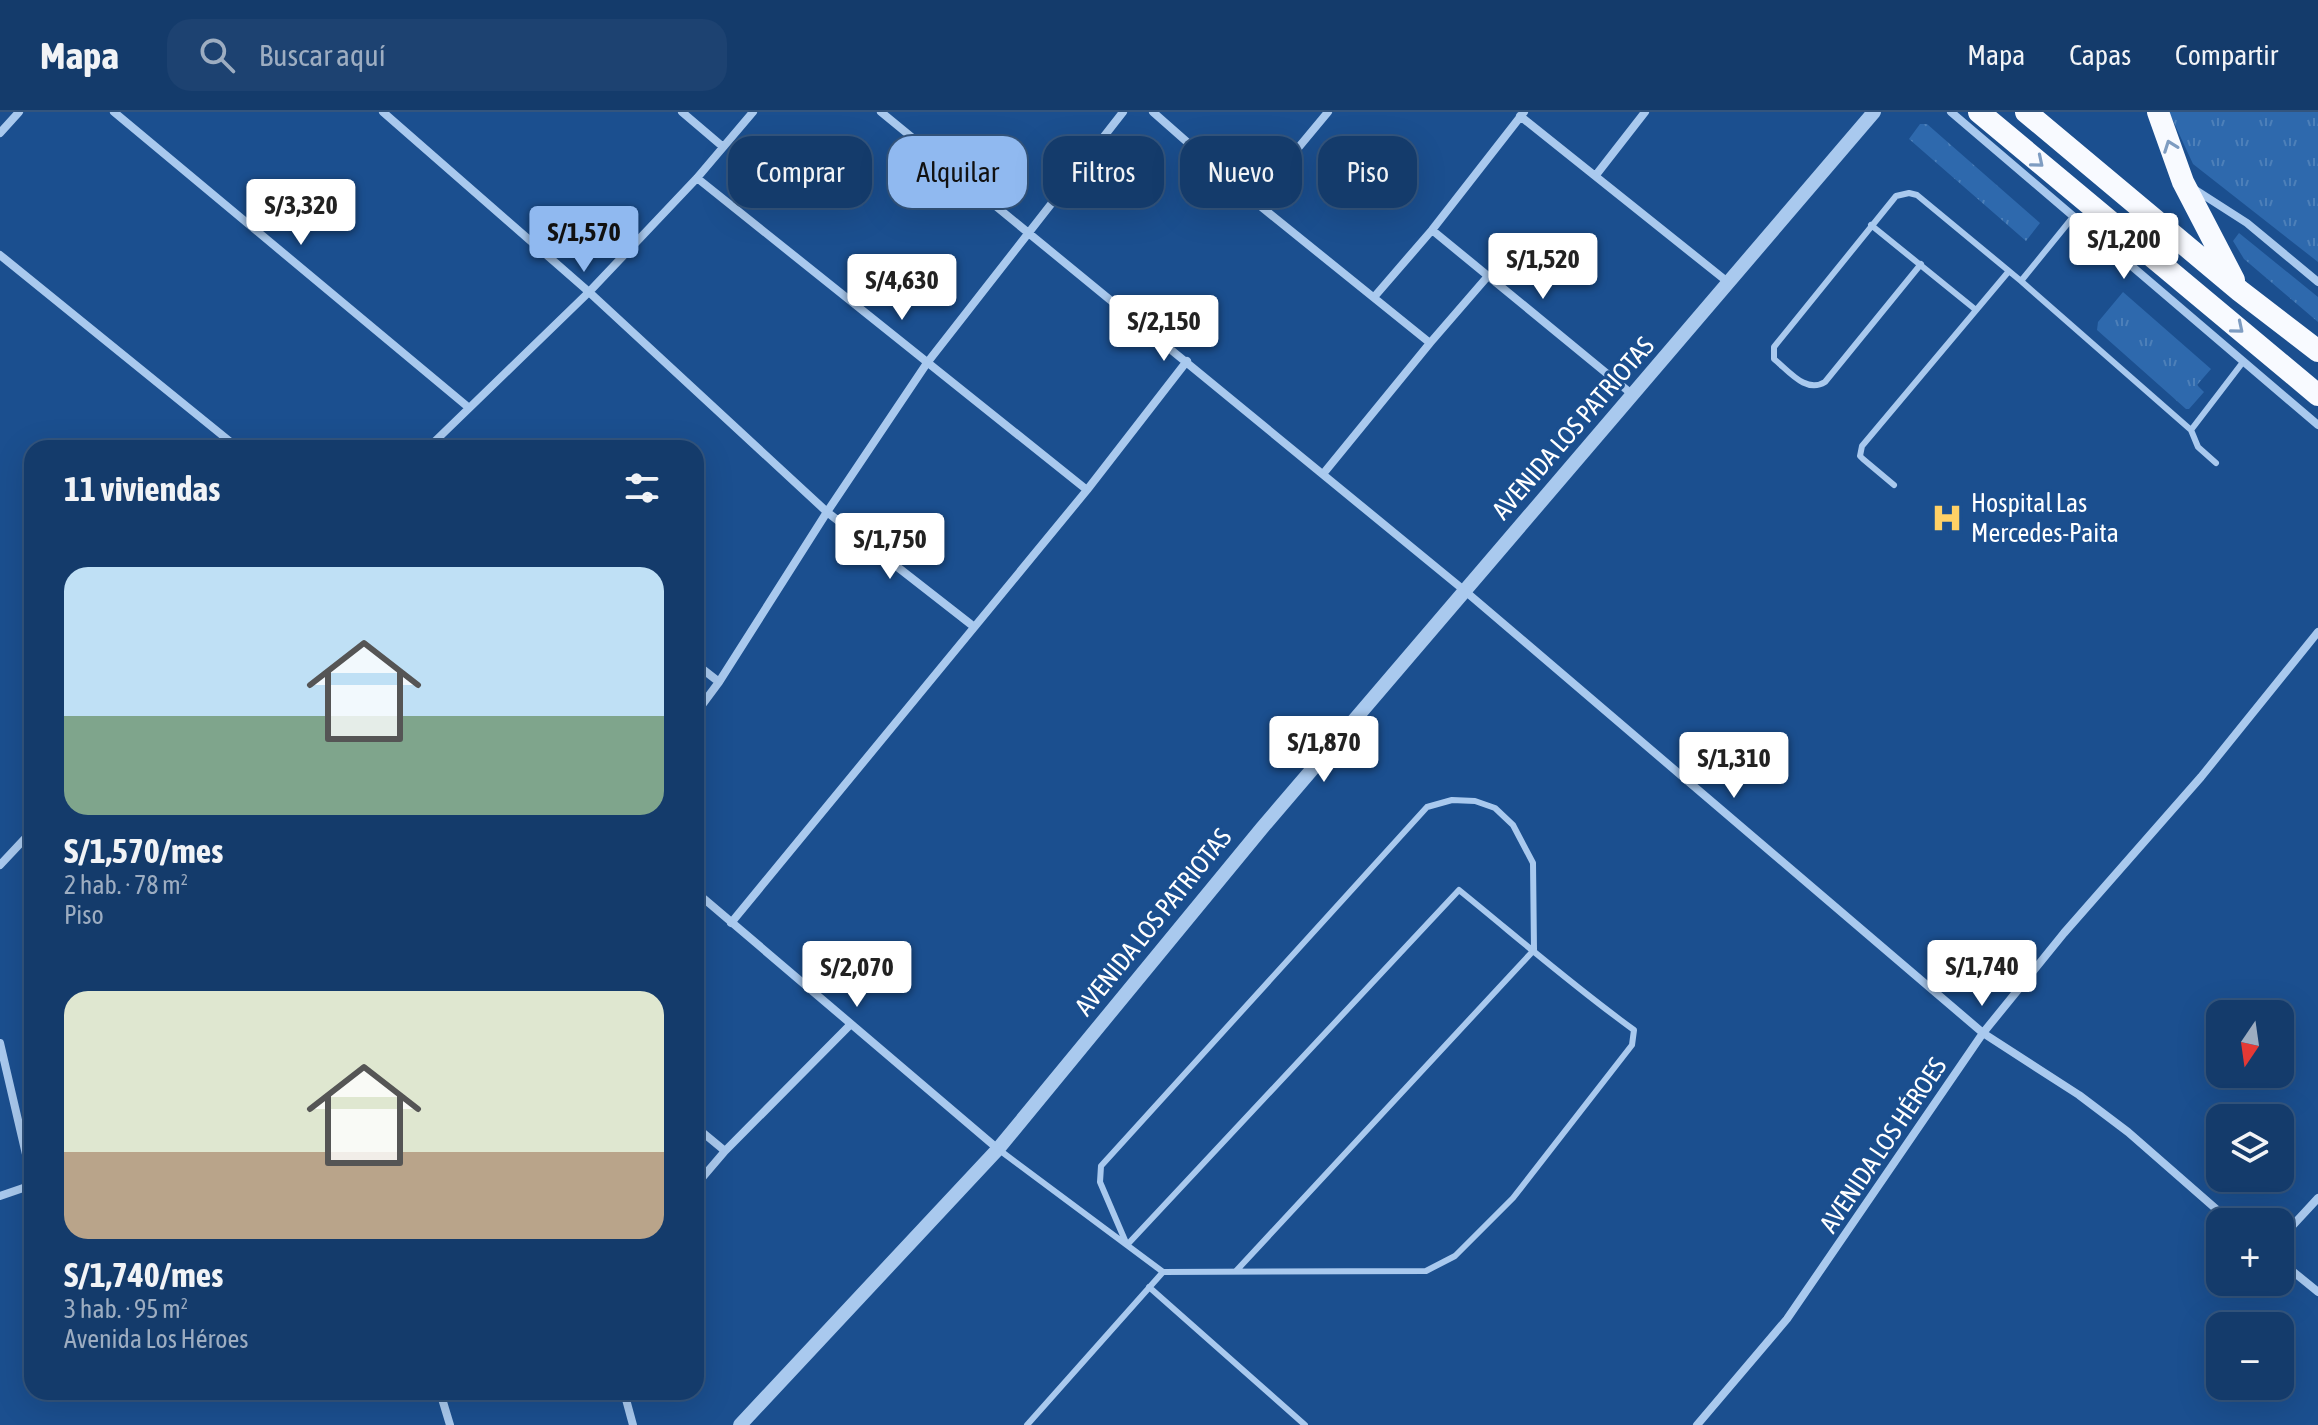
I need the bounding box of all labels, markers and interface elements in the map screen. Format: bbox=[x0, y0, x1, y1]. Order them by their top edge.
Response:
search box bbox=[167, 19, 727, 91]
icon: search bbox=[195, 33, 239, 77]
text: Mapa bbox=[40, 34, 119, 77]
text: Buscar aquí bbox=[259, 38, 386, 72]
text: Mapa bbox=[1967, 39, 2025, 71]
text: Capas bbox=[2069, 39, 2131, 71]
text: Compartir bbox=[2175, 39, 2278, 71]
chip: Comprar bbox=[728, 136, 872, 208]
chip: Alquilar bbox=[888, 136, 1027, 208]
chip: Filtros bbox=[1043, 136, 1164, 208]
chip: Nuevo bbox=[1180, 136, 1302, 208]
chip: Piso bbox=[1318, 136, 1417, 208]
one-way arrow bbox=[2163, 139, 2180, 153]
one-way arrow bbox=[2029, 152, 2044, 167]
pin: S/3,320 bbox=[227, 179, 375, 247]
text: S/3,320 bbox=[264, 190, 338, 220]
pin: S/1,570 bbox=[510, 206, 658, 274]
pin: S/1,200 bbox=[2050, 213, 2198, 281]
text: S/1,570 bbox=[547, 217, 621, 247]
text: S/1,200 bbox=[2087, 224, 2161, 254]
pin: S/1,520 bbox=[1469, 233, 1617, 301]
text: S/1,520 bbox=[1506, 244, 1580, 274]
pin: S/4,630 bbox=[828, 254, 976, 322]
text: S/4,630 bbox=[865, 265, 939, 295]
pin: S/2,150 bbox=[1090, 295, 1238, 363]
text: S/2,150 bbox=[1127, 306, 1201, 336]
one-way arrow bbox=[2229, 319, 2244, 333]
street label: AVENIDA LOS PATRIOTAS bbox=[1486, 331, 1660, 525]
icon: filters bbox=[620, 466, 664, 510]
text: 11 viviendas bbox=[64, 469, 220, 508]
place label: Hospital Las Mercedes-Paita bbox=[1971, 488, 2119, 548]
hospital icon: Hospital Las Mercedes-Paita bbox=[1930, 501, 1964, 535]
pin: S/1,750 bbox=[816, 513, 964, 581]
text: S/1,750 bbox=[853, 524, 927, 554]
icon: home bbox=[292, 619, 436, 763]
pin: S/1,870 bbox=[1250, 716, 1398, 784]
text: S/1,870 bbox=[1287, 727, 1361, 757]
pin: S/1,310 bbox=[1660, 732, 1808, 800]
text: S/1,310 bbox=[1697, 743, 1771, 773]
street label: AVENIDA LOS PATRIOTAS bbox=[1069, 823, 1237, 1021]
text: S/1,570/mes bbox=[64, 831, 223, 870]
text: 2 hab. · 78 m² bbox=[64, 870, 188, 900]
text: Piso bbox=[64, 900, 104, 930]
pin: S/1,740 bbox=[1908, 940, 2056, 1008]
pin: S/2,070 bbox=[783, 941, 931, 1009]
text: S/1,740 bbox=[1945, 951, 2019, 981]
text: S/2,070 bbox=[820, 952, 894, 982]
north arrow bbox=[2206, 1000, 2294, 1088]
map controls bbox=[2206, 1000, 2294, 1400]
icon: home bbox=[292, 1043, 436, 1187]
street label: AVENIDA LOS HÉROES bbox=[1813, 1052, 1953, 1238]
button: layers bbox=[2206, 1104, 2294, 1192]
button: + bbox=[2206, 1208, 2294, 1296]
text: S/1,740/mes bbox=[64, 1255, 223, 1294]
text: 3 hab. · 95 m² bbox=[64, 1294, 188, 1324]
button: − bbox=[2206, 1312, 2294, 1400]
text: Avenida Los Héroes bbox=[64, 1324, 248, 1354]

